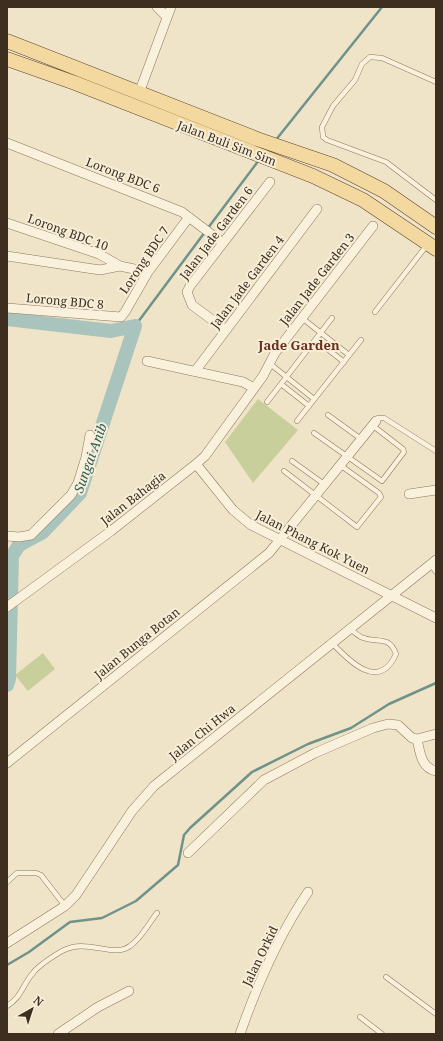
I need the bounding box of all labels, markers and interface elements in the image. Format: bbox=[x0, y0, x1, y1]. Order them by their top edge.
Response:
street label: Jalan Buli Sim Sim bbox=[174, 116, 279, 170]
street label: Lorong BDC 6 bbox=[84, 153, 163, 197]
street label: Jalan Jade Garden 6 bbox=[175, 183, 257, 284]
street label: Lorong BDC 10 bbox=[25, 210, 111, 255]
street label: Lorong BDC 7 bbox=[115, 223, 173, 297]
street label: Jalan Jade Garden 3 bbox=[275, 229, 359, 329]
street label: Jalan Jade Garden 4 bbox=[206, 232, 288, 333]
street label: Lorong BDC 8 bbox=[25, 289, 105, 313]
district label: Jade Garden bbox=[257, 336, 340, 354]
water label: Sungai Anib bbox=[69, 421, 111, 495]
street label: Jalan Bahagia bbox=[96, 467, 169, 529]
street label: Jalan Phang Kok Yuen bbox=[252, 505, 373, 578]
street label: Jalan Bunga Botan bbox=[90, 603, 184, 683]
street label: Jalan Chi Hwa bbox=[164, 700, 239, 765]
street label: Jalan Orkid bbox=[238, 922, 282, 990]
north arrow bbox=[12, 989, 52, 1029]
text: N bbox=[31, 992, 47, 1010]

